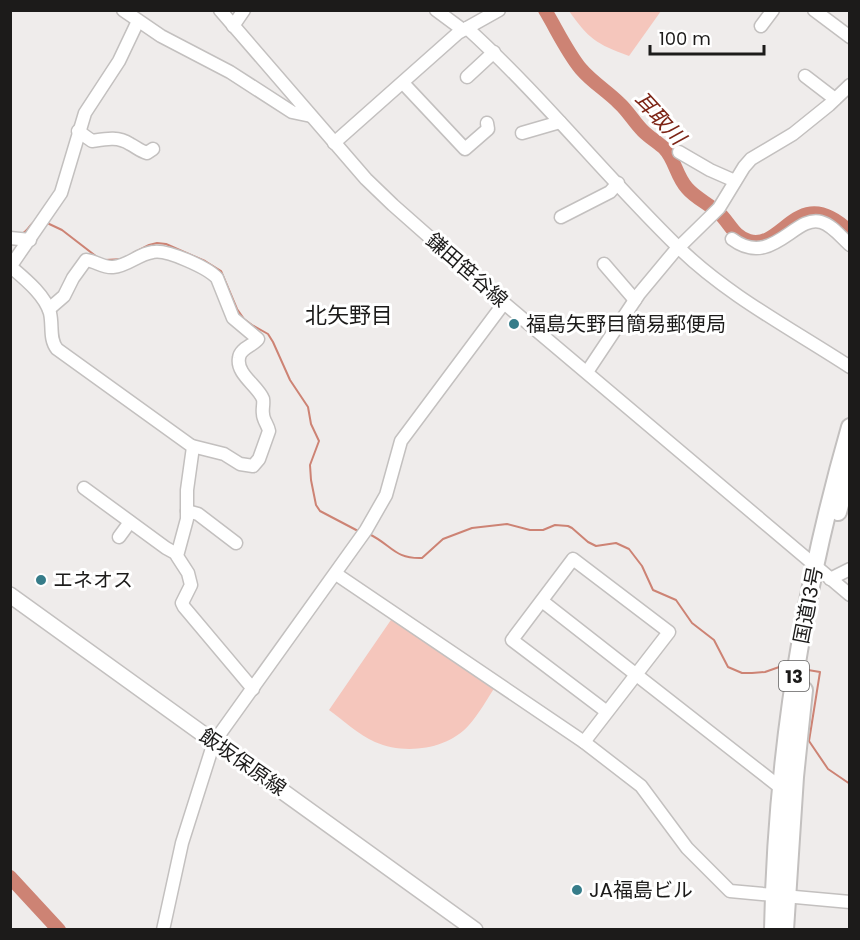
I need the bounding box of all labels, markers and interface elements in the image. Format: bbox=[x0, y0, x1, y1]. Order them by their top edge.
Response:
scale bar bbox=[650, 18, 764, 56]
text: 100 m bbox=[659, 26, 711, 51]
water label: 耳取川 bbox=[628, 85, 693, 152]
street label: 鎌田笹谷線 bbox=[420, 227, 514, 313]
district label: 北矢野目 bbox=[305, 300, 393, 331]
place label: 福島矢野目簡易郵便局 bbox=[526, 310, 726, 338]
marker: 福島矢野目簡易郵便局 bbox=[507, 317, 521, 331]
street label: 国道13号 bbox=[787, 564, 829, 646]
place label: エネオス bbox=[53, 566, 133, 594]
marker: エネオス bbox=[34, 573, 48, 587]
road number: 13 bbox=[779, 661, 809, 691]
street label: 飯坂保原線 bbox=[194, 722, 292, 802]
place label: JA福島ビル bbox=[589, 876, 693, 904]
marker: JA福島ビル bbox=[570, 883, 584, 897]

